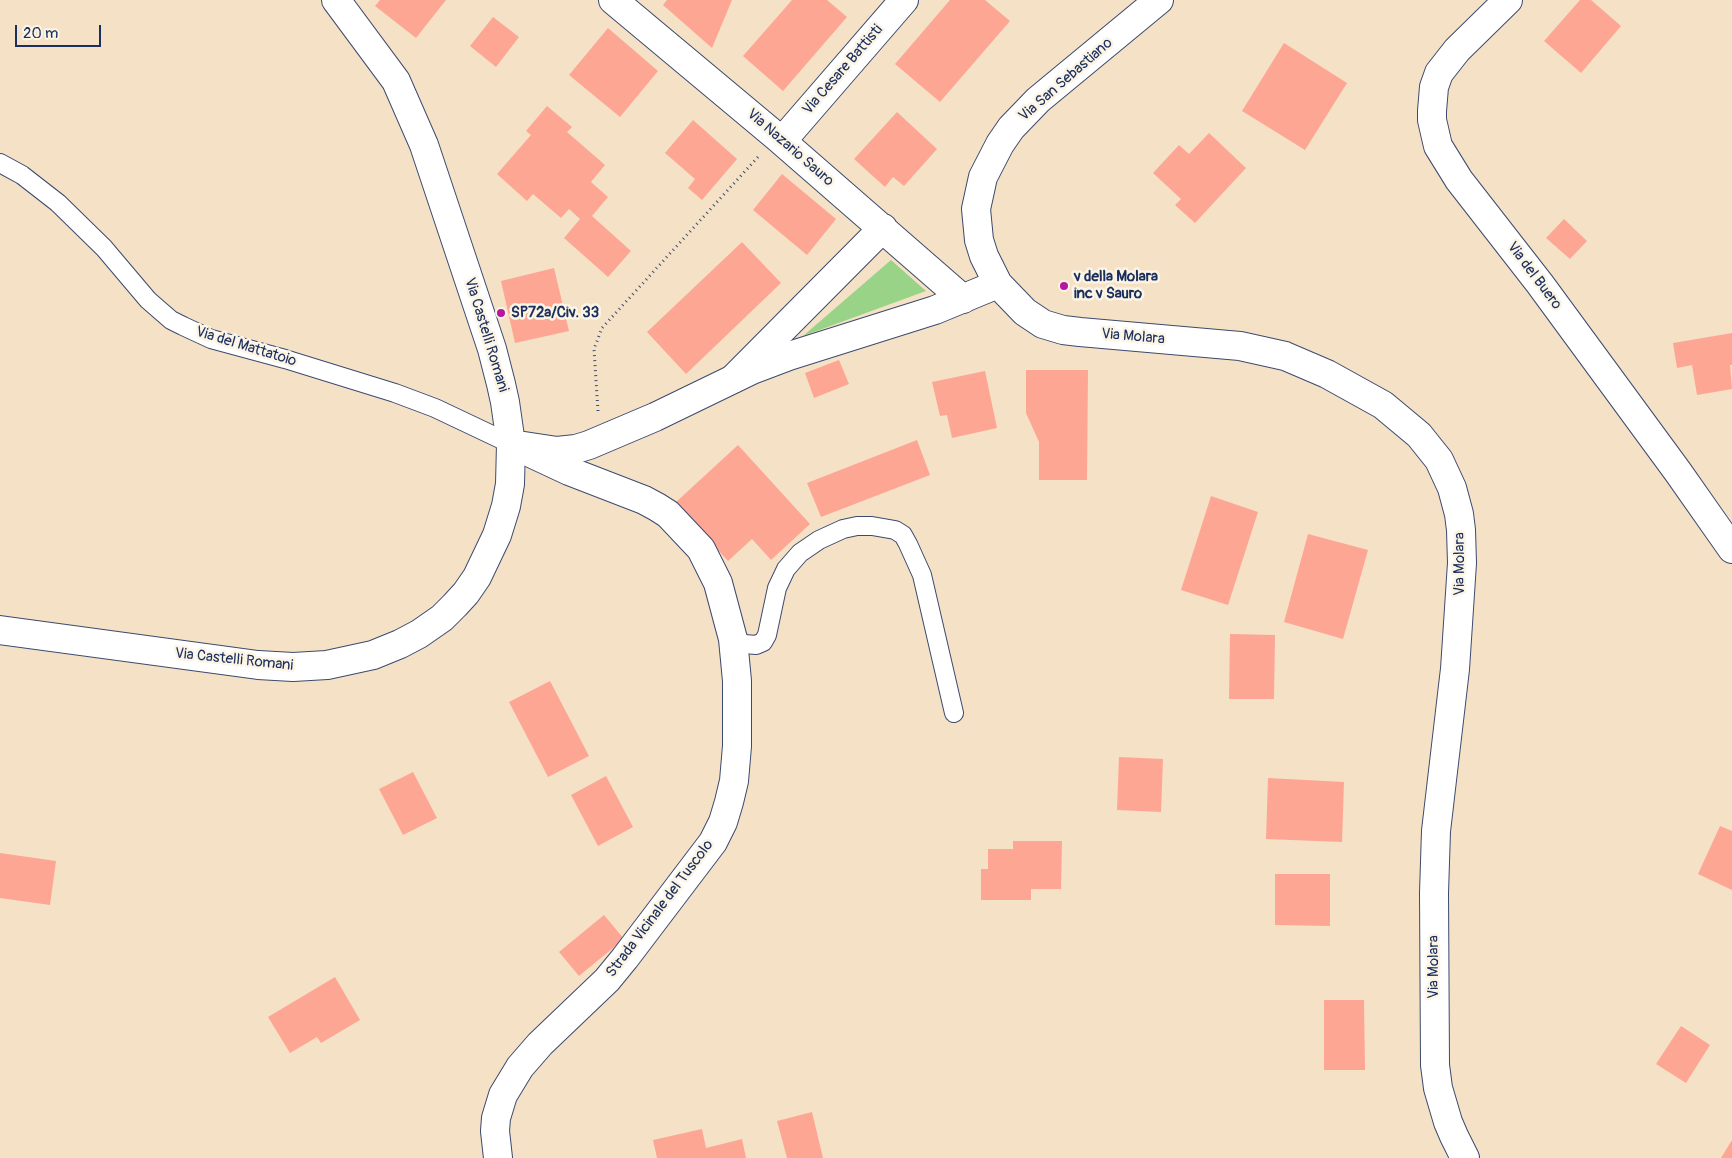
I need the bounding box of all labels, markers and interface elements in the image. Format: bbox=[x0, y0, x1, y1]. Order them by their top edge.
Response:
scale bar bbox=[18, 15, 104, 47]
street label: Via Cesare Battisti bbox=[799, 21, 887, 119]
text: 20 m bbox=[23, 24, 58, 43]
street label: Via San Sebastiano bbox=[1016, 34, 1116, 126]
street label: Via Nazario Sauro bbox=[743, 105, 837, 191]
street label: Via del Buero bbox=[1503, 239, 1565, 313]
place label: v della Molara inc v Sauro bbox=[1074, 268, 1158, 303]
street label: Via Castelli Romani bbox=[460, 276, 512, 394]
marker: v della Molara inc v Sauro bbox=[1058, 280, 1070, 292]
place label: SP72a/Civ. 33 bbox=[511, 304, 599, 322]
marker: SP72a/Civ. 33 bbox=[495, 307, 507, 319]
street label: Via del Mattatoio bbox=[193, 323, 299, 371]
street label: Via Molara bbox=[1101, 325, 1165, 349]
street label: Via Molara bbox=[1451, 532, 1469, 596]
street label: Via Castelli Romani bbox=[174, 645, 294, 675]
street label: Strada Vicinale del Tuscolo bbox=[602, 837, 718, 981]
street label: Via Molara bbox=[1425, 935, 1443, 999]

